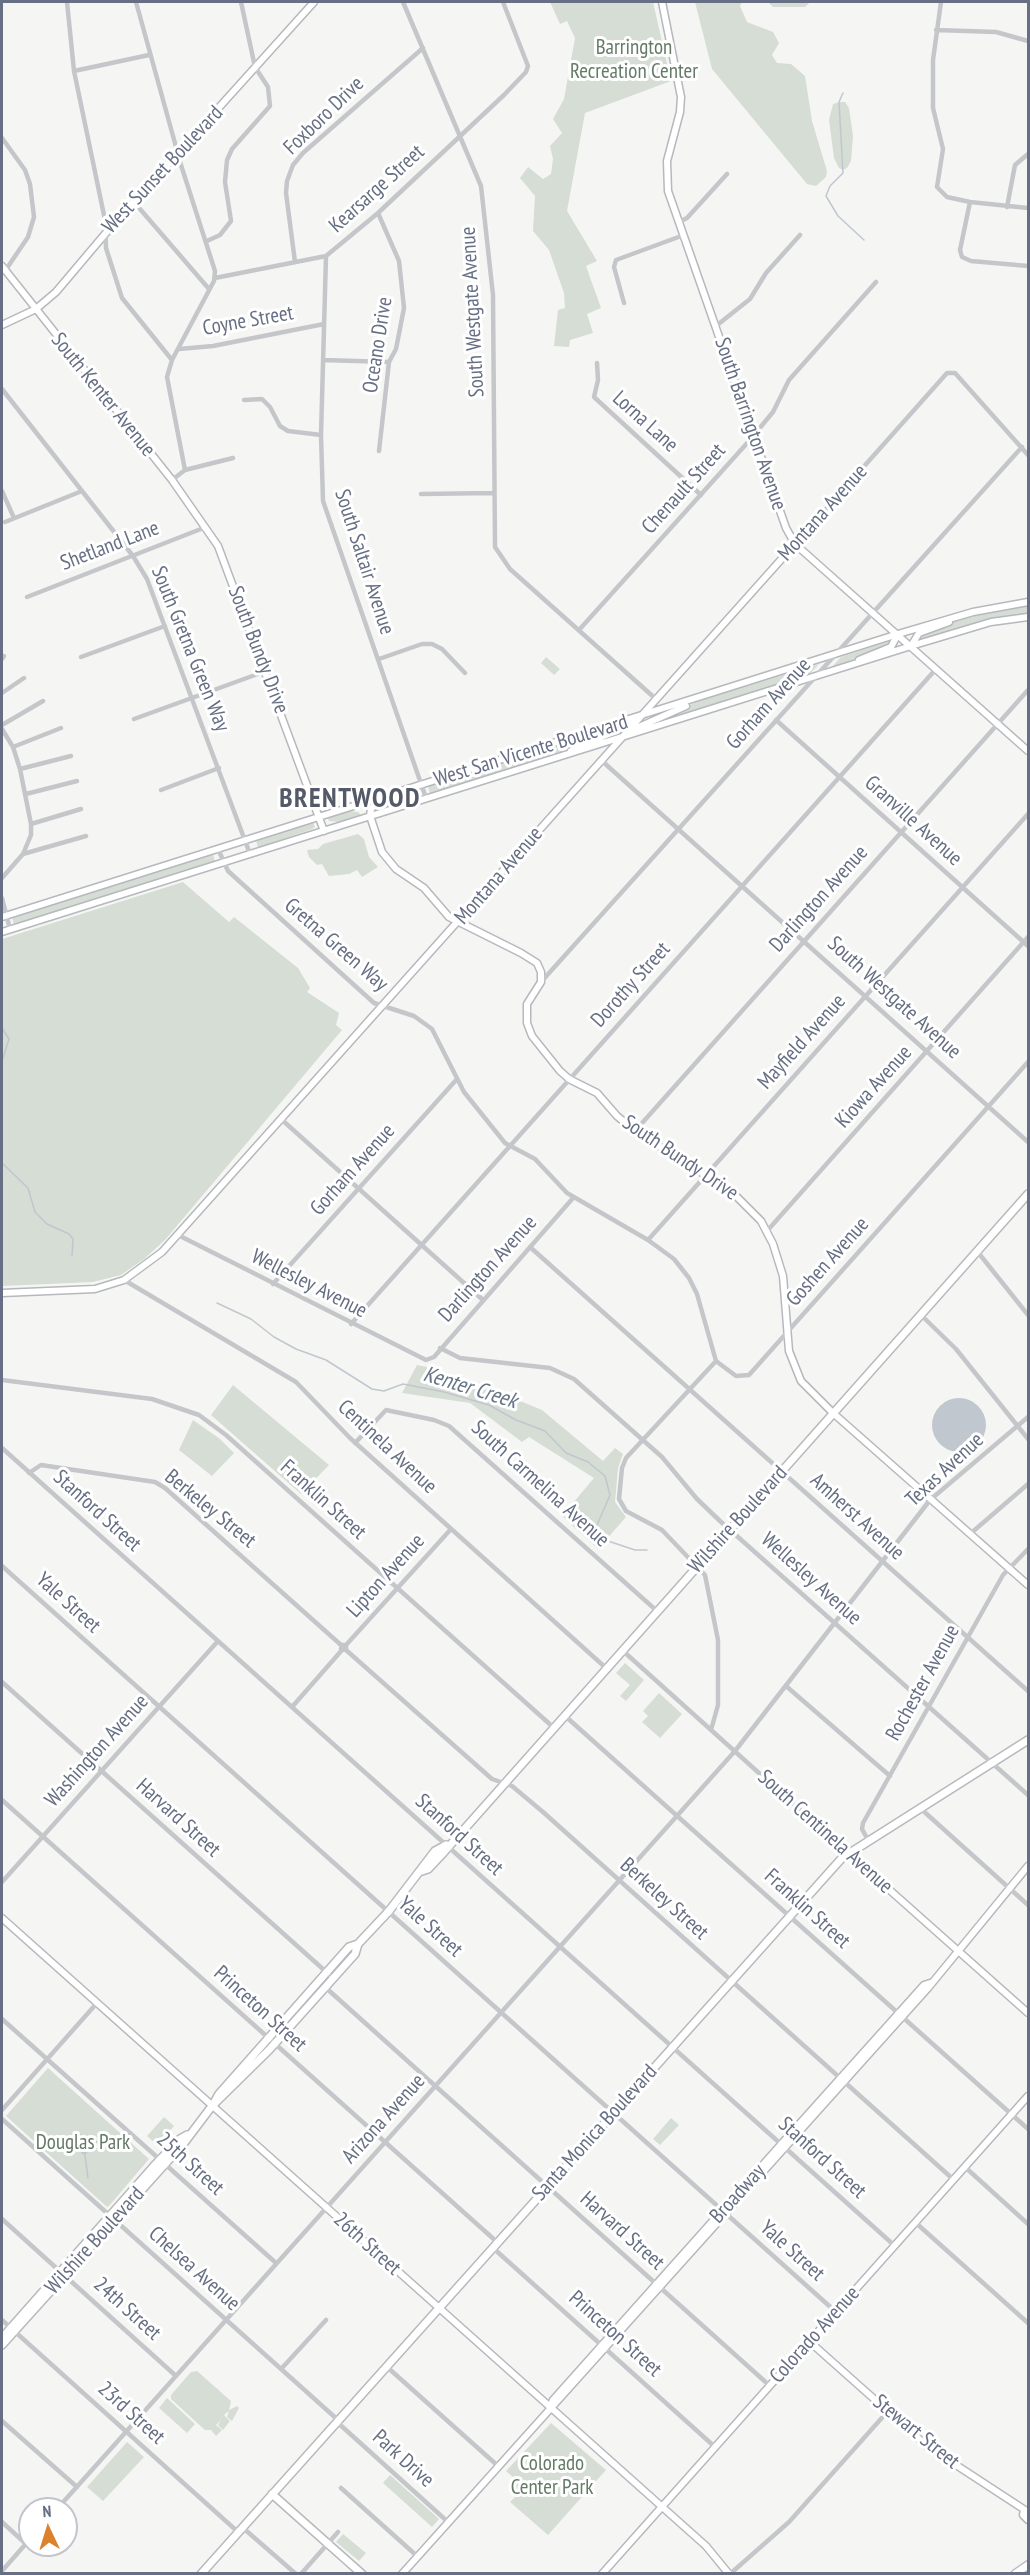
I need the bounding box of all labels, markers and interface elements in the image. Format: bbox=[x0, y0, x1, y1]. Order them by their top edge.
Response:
park label: Barrington Recreation Center bbox=[570, 35, 698, 85]
street label: Foxboro Drive bbox=[279, 72, 369, 160]
street label: West Sunset Boulevard bbox=[97, 101, 229, 239]
street label: Kearsarge Street bbox=[324, 140, 430, 238]
street label: South Westgate Avenue bbox=[456, 226, 490, 398]
street label: Oceano Drive bbox=[358, 295, 398, 395]
street label: Coyne Street bbox=[201, 301, 295, 341]
street label: South Kenter Avenue bbox=[45, 328, 161, 462]
street label: South Barrington Avenue bbox=[709, 334, 791, 514]
street label: Lorna Lane bbox=[607, 386, 683, 458]
street label: Chenault Street bbox=[637, 439, 731, 539]
street label: Montana Avenue bbox=[773, 460, 873, 566]
street label: South Saltair Avenue bbox=[329, 486, 399, 638]
street label: Shetland Lane bbox=[57, 516, 163, 576]
street label: South Gretna Green Way bbox=[145, 563, 235, 735]
street label: South Bundy Drive bbox=[222, 583, 294, 717]
street label: Gorham Avenue bbox=[721, 653, 817, 755]
street label: West San Vicente Boulevard bbox=[431, 710, 631, 792]
street label: Granville Avenue bbox=[859, 771, 967, 871]
district label: BRENTWOOD bbox=[279, 783, 421, 815]
street label: Montana Avenue bbox=[450, 822, 548, 930]
street label: Darlington Avenue bbox=[765, 841, 873, 957]
street label: Gretna Green Way bbox=[279, 893, 393, 997]
street label: South Westgate Avenue bbox=[822, 932, 966, 1064]
street label: Dorothy Street bbox=[586, 937, 676, 1033]
street label: Mayfield Avenue bbox=[753, 989, 851, 1095]
street label: Kiowa Avenue bbox=[830, 1041, 918, 1133]
street label: South Bundy Drive bbox=[617, 1110, 743, 1206]
street label: Gorham Avenue bbox=[305, 1119, 401, 1221]
street label: Darlington Avenue bbox=[434, 1211, 542, 1327]
street label: Goshen Avenue bbox=[781, 1212, 875, 1312]
street label: Wellesley Avenue bbox=[247, 1244, 371, 1324]
water label: Kenter Creek bbox=[420, 1361, 520, 1415]
street label: Centinela Avenue bbox=[332, 1395, 442, 1499]
street label: South Carmelina Avenue bbox=[466, 1415, 614, 1553]
street label: Texas Avenue bbox=[901, 1428, 989, 1512]
street label: Franklin Street bbox=[275, 1455, 371, 1545]
street label: Wilshire Boulevard bbox=[683, 1461, 793, 1579]
street label: Stanford Street bbox=[48, 1465, 146, 1557]
street label: Berkeley Street bbox=[159, 1465, 261, 1553]
street label: Amherst Avenue bbox=[805, 1468, 909, 1566]
street label: Wellesley Avenue bbox=[756, 1527, 866, 1631]
street label: Lipton Avenue bbox=[342, 1529, 430, 1623]
street label: Yale Street bbox=[31, 1567, 105, 1639]
street label: Rochester Avenue bbox=[881, 1621, 965, 1745]
street label: Washington Avenue bbox=[40, 1690, 154, 1812]
street label: South Centinela Avenue bbox=[752, 1765, 898, 1899]
street label: Harvard Street bbox=[131, 1774, 225, 1862]
street label: Stanford Street bbox=[410, 1789, 508, 1881]
street label: Berkeley Street bbox=[615, 1853, 713, 1945]
street label: Franklin Street bbox=[759, 1864, 855, 1954]
street label: Yale Street bbox=[393, 1891, 467, 1963]
street label: Princeton Street bbox=[208, 1961, 312, 2057]
street label: Santa Monica Boulevard bbox=[527, 2060, 663, 2206]
street label: Arizona Avenue bbox=[337, 2069, 431, 2169]
street label: Stanford Street bbox=[773, 2112, 871, 2204]
street label: 25th Street bbox=[151, 2127, 229, 2201]
park label: Douglas Park bbox=[36, 2130, 130, 2156]
street label: Broadway bbox=[705, 2159, 771, 2229]
street label: Wilshire Boulevard bbox=[40, 2182, 150, 2300]
street label: Harvard Street bbox=[575, 2187, 669, 2275]
street label: 26th Street bbox=[328, 2207, 406, 2281]
street label: Yale Street bbox=[755, 2215, 829, 2287]
street label: Chelsea Avenue bbox=[143, 2221, 245, 2317]
street label: 24th Street bbox=[88, 2272, 166, 2346]
street label: Colorado Avenue bbox=[765, 2281, 865, 2389]
street label: Princeton Street bbox=[563, 2286, 667, 2382]
street label: 23rd Street bbox=[92, 2376, 170, 2450]
street label: Stewart Street bbox=[868, 2390, 964, 2474]
street label: Park Drive bbox=[367, 2425, 439, 2493]
park label: Colorado Center Park bbox=[511, 2451, 593, 2501]
north arrow bbox=[18, 2497, 78, 2557]
text: N bbox=[42, 2501, 52, 2521]

